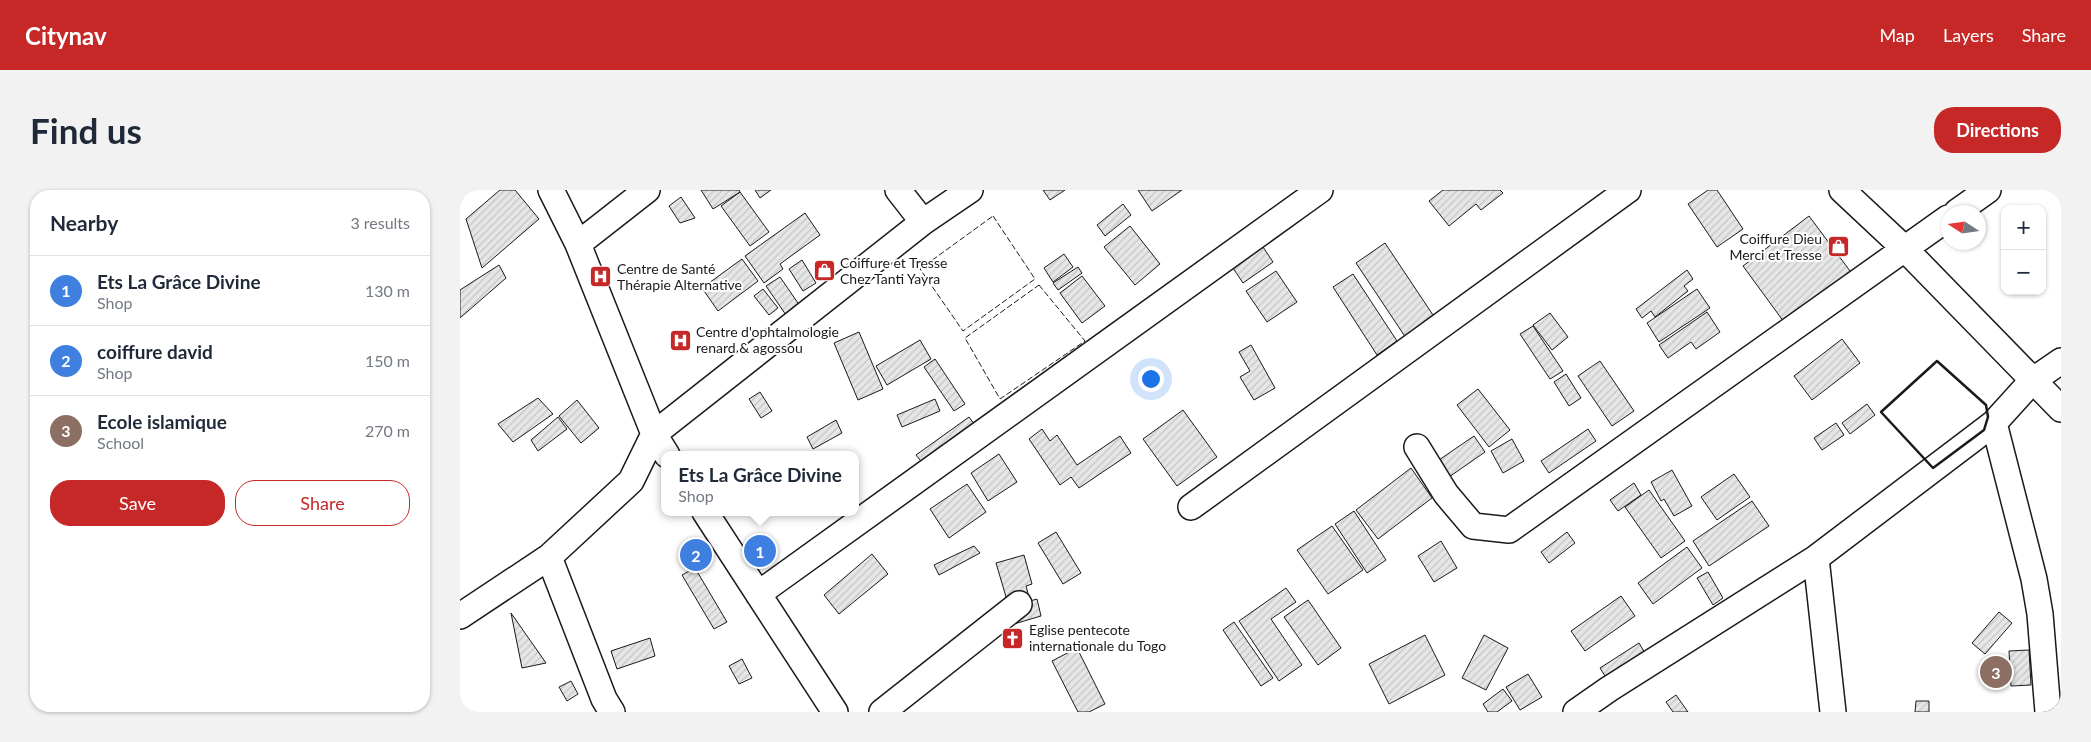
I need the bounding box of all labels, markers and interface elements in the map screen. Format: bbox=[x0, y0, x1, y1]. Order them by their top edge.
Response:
text: Citynav bbox=[25, 21, 107, 50]
text: Map bbox=[1879, 24, 1915, 46]
text: Layers bbox=[1943, 24, 1994, 46]
text: Share bbox=[2022, 24, 2066, 46]
button: Directions bbox=[1934, 107, 2061, 153]
text: Find us bbox=[30, 109, 142, 151]
north arrow bbox=[1941, 205, 1986, 250]
map controls bbox=[2001, 205, 2046, 295]
button: + bbox=[2001, 205, 2046, 250]
text: Nearby bbox=[50, 210, 118, 235]
text: 3 results bbox=[350, 213, 410, 232]
place label: Coiffure Dieu Merci et Tresse bbox=[1729, 230, 1822, 263]
shop icon: Coiffure Dieu Merci et Tresse bbox=[1826, 235, 1850, 259]
button: − bbox=[2001, 250, 2046, 295]
place label: Coiffure et Tresse Chez Tanti Yayra bbox=[840, 254, 947, 287]
shop icon: Coiffure et Tresse Chez Tanti Yayra bbox=[812, 259, 836, 283]
place label: Centre de Santé Thérapie Alternative bbox=[617, 260, 742, 293]
hospital icon: Centre de Santé Thérapie Alternative bbox=[589, 265, 613, 289]
text: Ets La Grâce Divine bbox=[97, 270, 261, 293]
text: 1 bbox=[61, 281, 71, 300]
text: 130 m bbox=[365, 281, 410, 300]
text: Shop bbox=[97, 293, 133, 312]
place label: Centre d'ophtalmologie renard & agossou bbox=[696, 323, 839, 356]
hospital icon: Centre d'ophtalmologie renard & agossou bbox=[668, 328, 692, 352]
text: coiffure david bbox=[97, 340, 213, 363]
text: 2 bbox=[61, 351, 71, 370]
text: 150 m bbox=[365, 351, 410, 370]
text: Shop bbox=[97, 363, 133, 382]
your location bbox=[1138, 366, 1164, 392]
text: Ecole islamique bbox=[97, 410, 227, 433]
text: 3 bbox=[61, 421, 71, 440]
text: 270 m bbox=[365, 421, 410, 440]
text: School bbox=[97, 433, 144, 452]
popup bbox=[661, 451, 859, 516]
text: Ets La Grâce Divine bbox=[678, 463, 842, 486]
button: Save bbox=[50, 480, 225, 526]
button: Share bbox=[235, 480, 410, 526]
text: Shop bbox=[678, 486, 714, 505]
pin: 1 bbox=[744, 532, 776, 570]
pin: 2 bbox=[680, 536, 712, 574]
place label: Eglise pentecote internationale du Togo bbox=[1029, 621, 1166, 654]
church icon: Eglise pentecote internationale du Togo bbox=[1001, 626, 1025, 650]
pin: 3 bbox=[1980, 653, 2012, 691]

